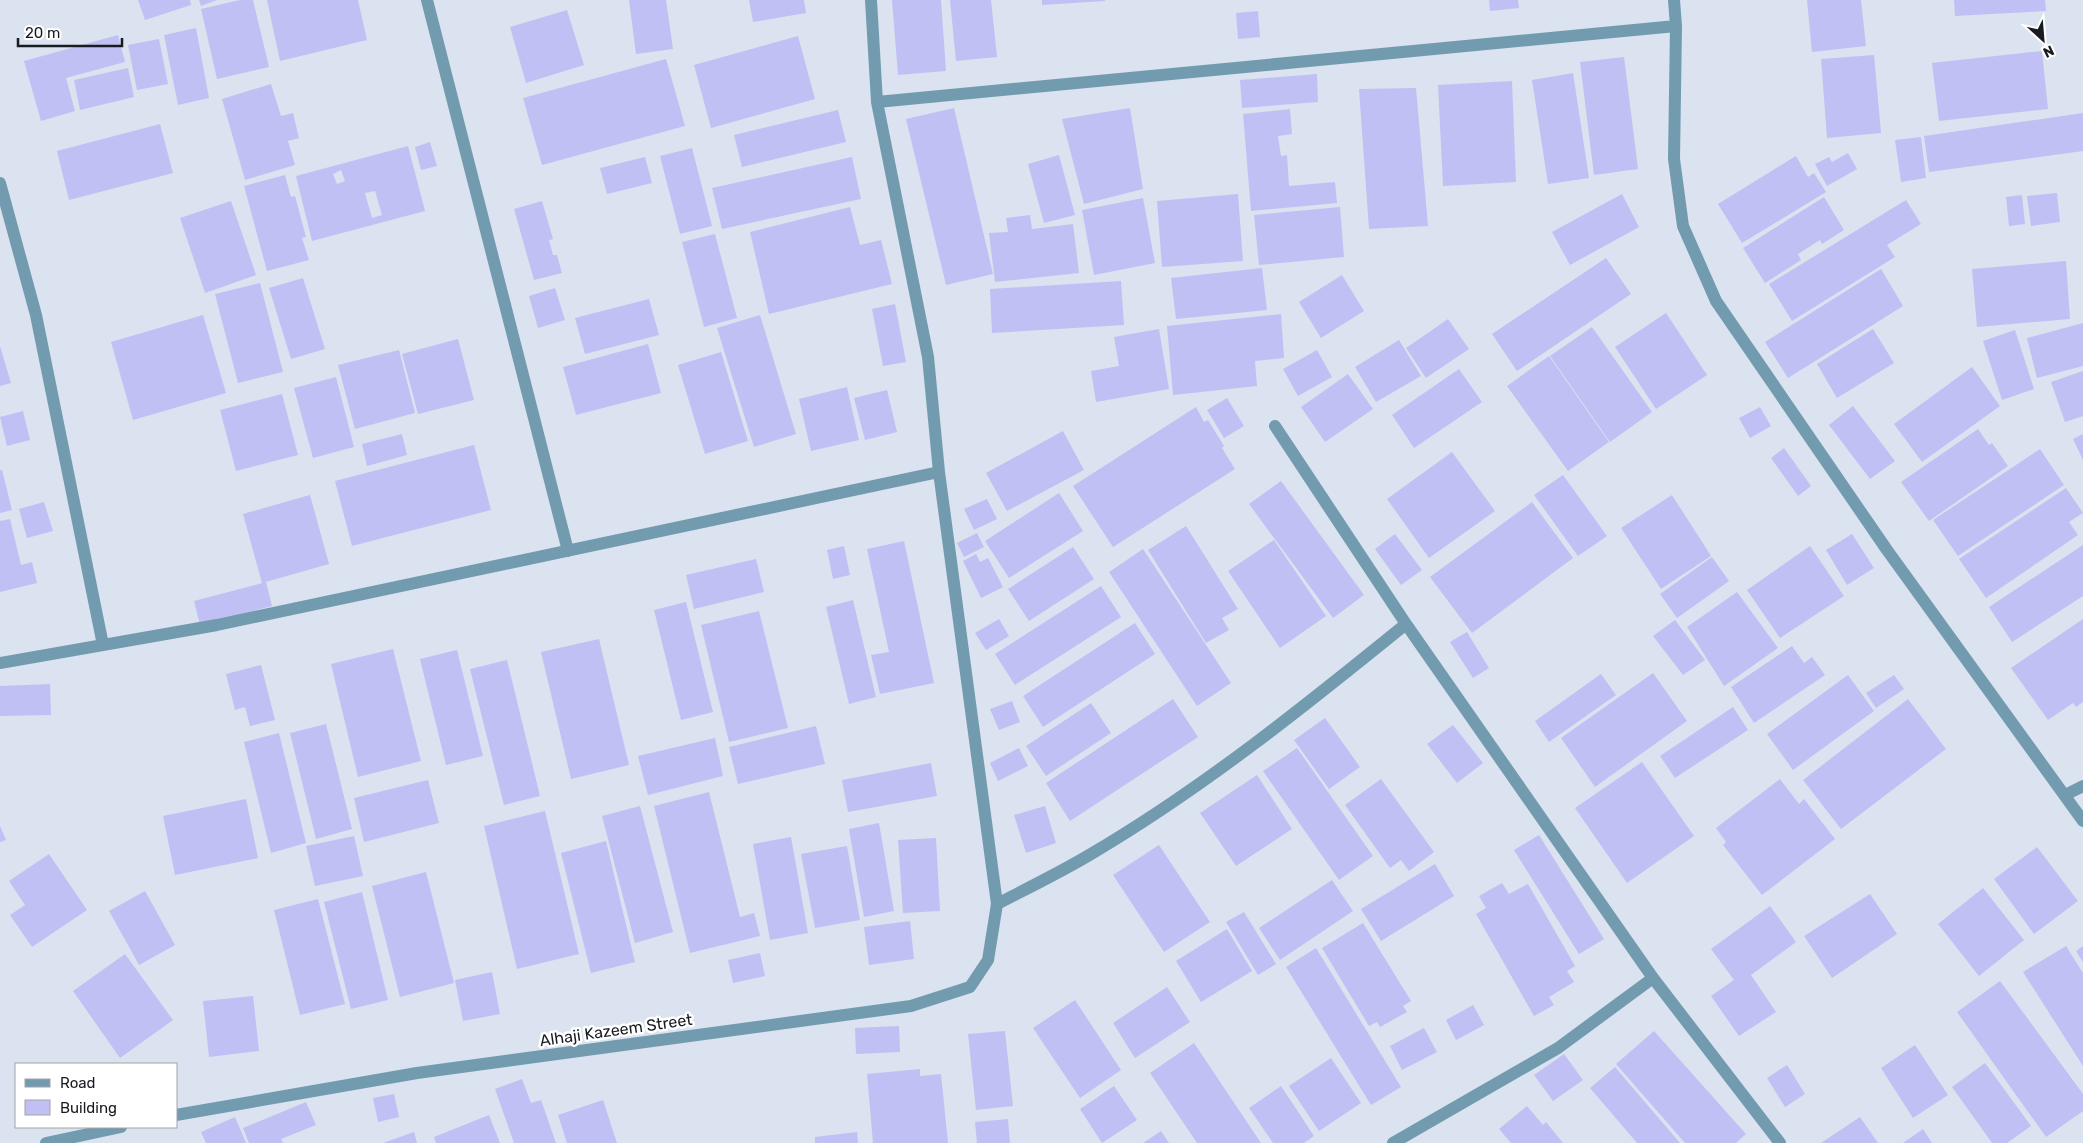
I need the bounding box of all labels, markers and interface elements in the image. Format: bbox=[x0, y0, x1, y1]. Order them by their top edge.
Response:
scale bar bbox=[18, 15, 121, 47]
north arrow bbox=[2018, 15, 2068, 65]
text: 20 m bbox=[25, 24, 60, 42]
text: N bbox=[2040, 41, 2057, 61]
street label: Alhaji Kazeem Street bbox=[538, 1010, 694, 1050]
legend bbox=[15, 1063, 178, 1128]
text: Road bbox=[60, 1074, 96, 1092]
text: Building bbox=[60, 1099, 117, 1117]

